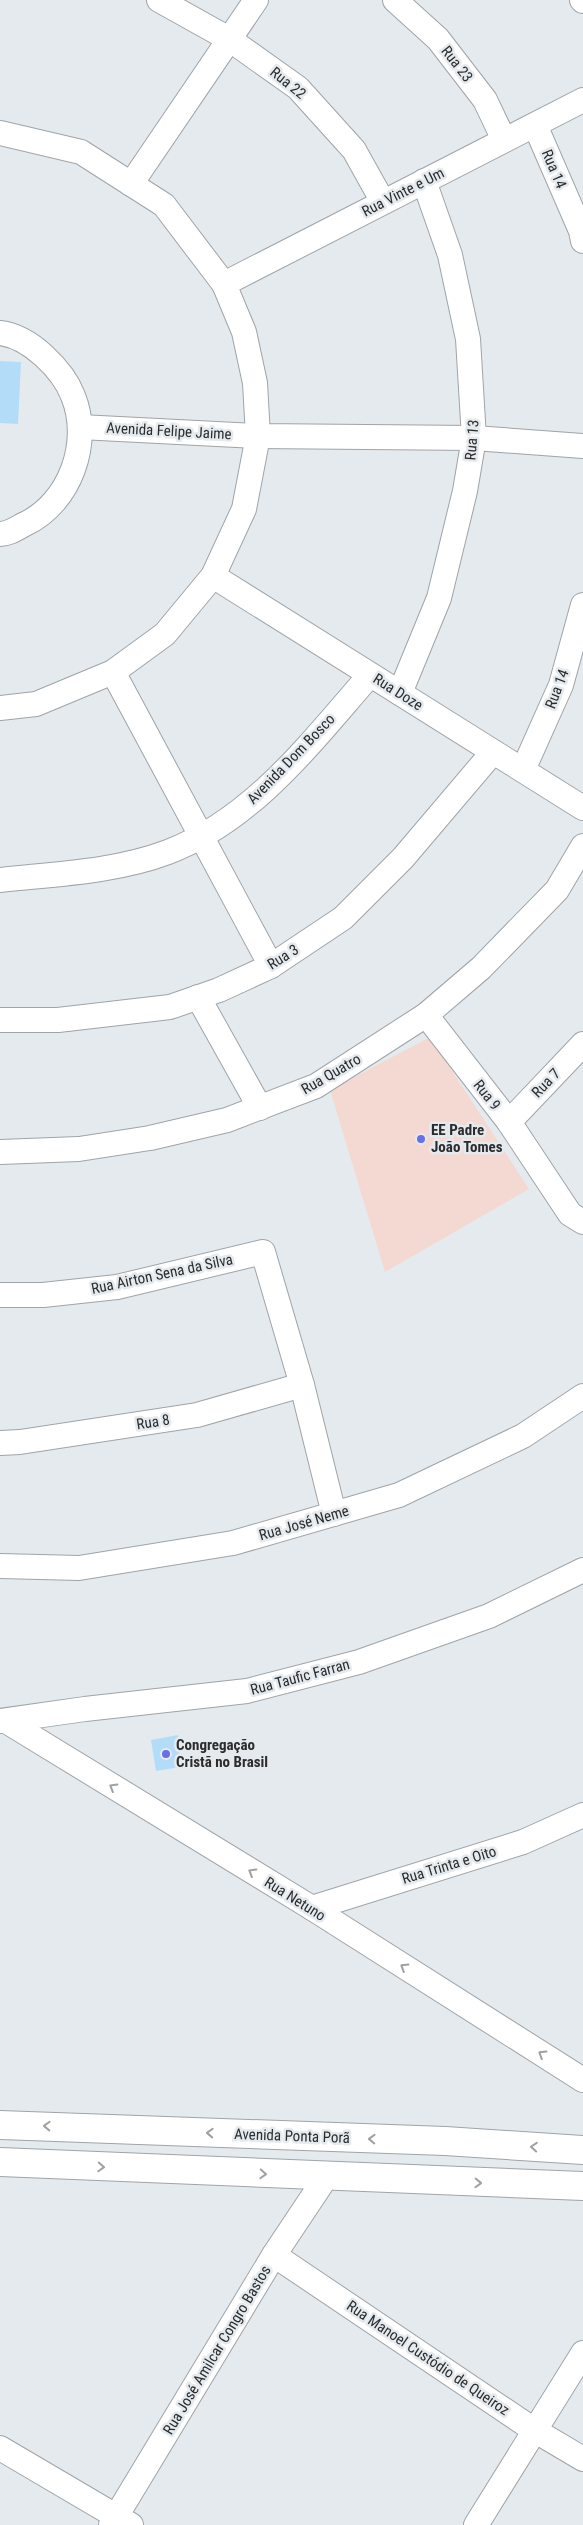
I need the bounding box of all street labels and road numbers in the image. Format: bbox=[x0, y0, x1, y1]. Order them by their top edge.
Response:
street label: Rua 23 bbox=[437, 42, 477, 86]
street label: Rua 22 bbox=[267, 63, 309, 103]
street label: Rua 14 bbox=[538, 147, 570, 191]
street label: Rua Vinte e Um bbox=[359, 164, 447, 220]
street label: Avenida Felipe Jaime bbox=[106, 419, 232, 443]
street label: Rua 13 bbox=[461, 419, 483, 461]
street label: Rua 14 bbox=[541, 667, 573, 711]
street label: Rua Doze bbox=[370, 670, 426, 714]
street label: Avenida Dom Bosco bbox=[243, 710, 339, 808]
street label: Rua 3 bbox=[264, 941, 302, 973]
street label: Rua Quatro bbox=[298, 1050, 364, 1098]
street label: Rua 7 bbox=[528, 1065, 564, 1101]
street label: Rua 9 bbox=[470, 1076, 504, 1114]
street label: Rua Airton Sena da Silva bbox=[90, 1250, 234, 1298]
street label: Rua 8 bbox=[135, 1411, 171, 1433]
street label: Rua José Neme bbox=[257, 1502, 351, 1544]
street label: Rua Taufic Farran bbox=[248, 1655, 352, 1699]
street label: Rua Trinta e Oito bbox=[400, 1842, 498, 1888]
street label: Rua Netuno bbox=[261, 1873, 329, 1925]
street label: Avenida Ponta Porã bbox=[234, 2125, 350, 2147]
street label: Rua José Amilcar Congro Bastos bbox=[159, 2262, 275, 2438]
street label: Rua Manoel Custódio de Queiroz bbox=[343, 2297, 513, 2419]

